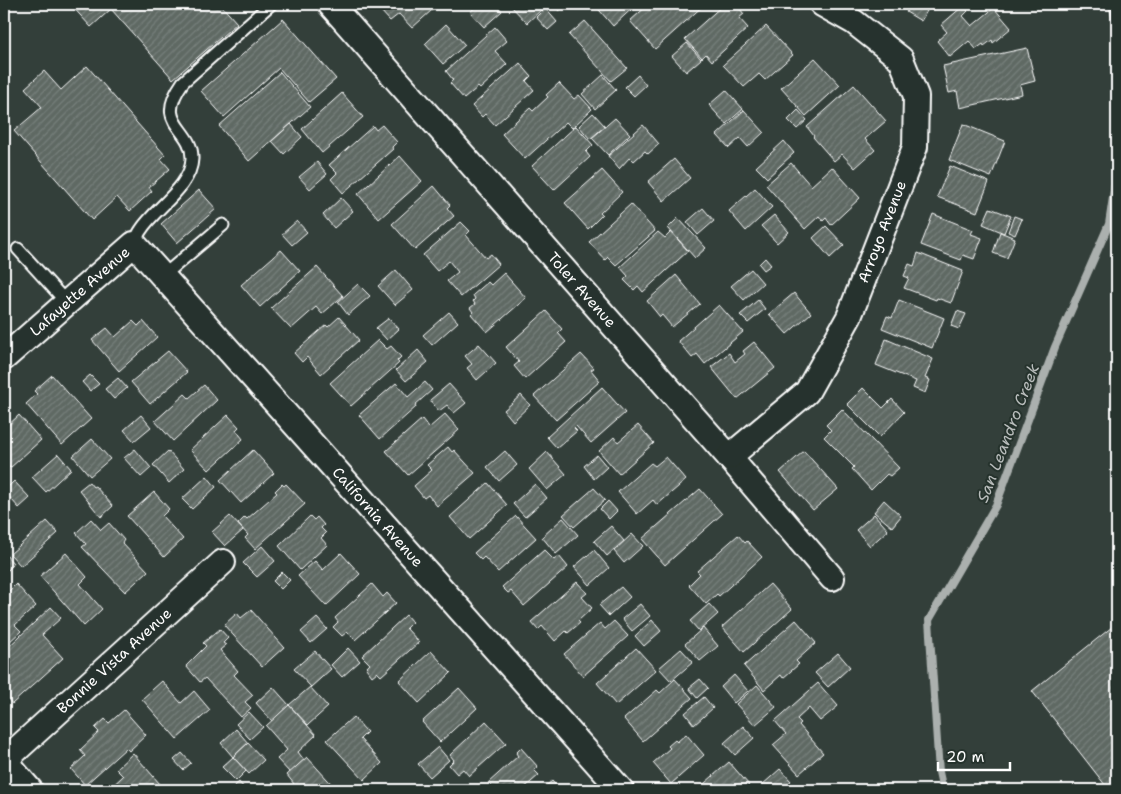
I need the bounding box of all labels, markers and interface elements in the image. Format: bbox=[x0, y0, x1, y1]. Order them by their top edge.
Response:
street label: Arroyo Avenue bbox=[853, 178, 911, 286]
street label: Lafayette Avenue bbox=[26, 242, 134, 341]
street label: Toler Avenue bbox=[543, 248, 621, 332]
water label: San Leandro Creek bbox=[972, 361, 1044, 505]
street label: California Avenue bbox=[328, 463, 428, 572]
street label: Bonnie Vista Avenue bbox=[53, 603, 176, 718]
scale bar bbox=[938, 739, 1011, 771]
text: 20 m bbox=[946, 747, 985, 767]

